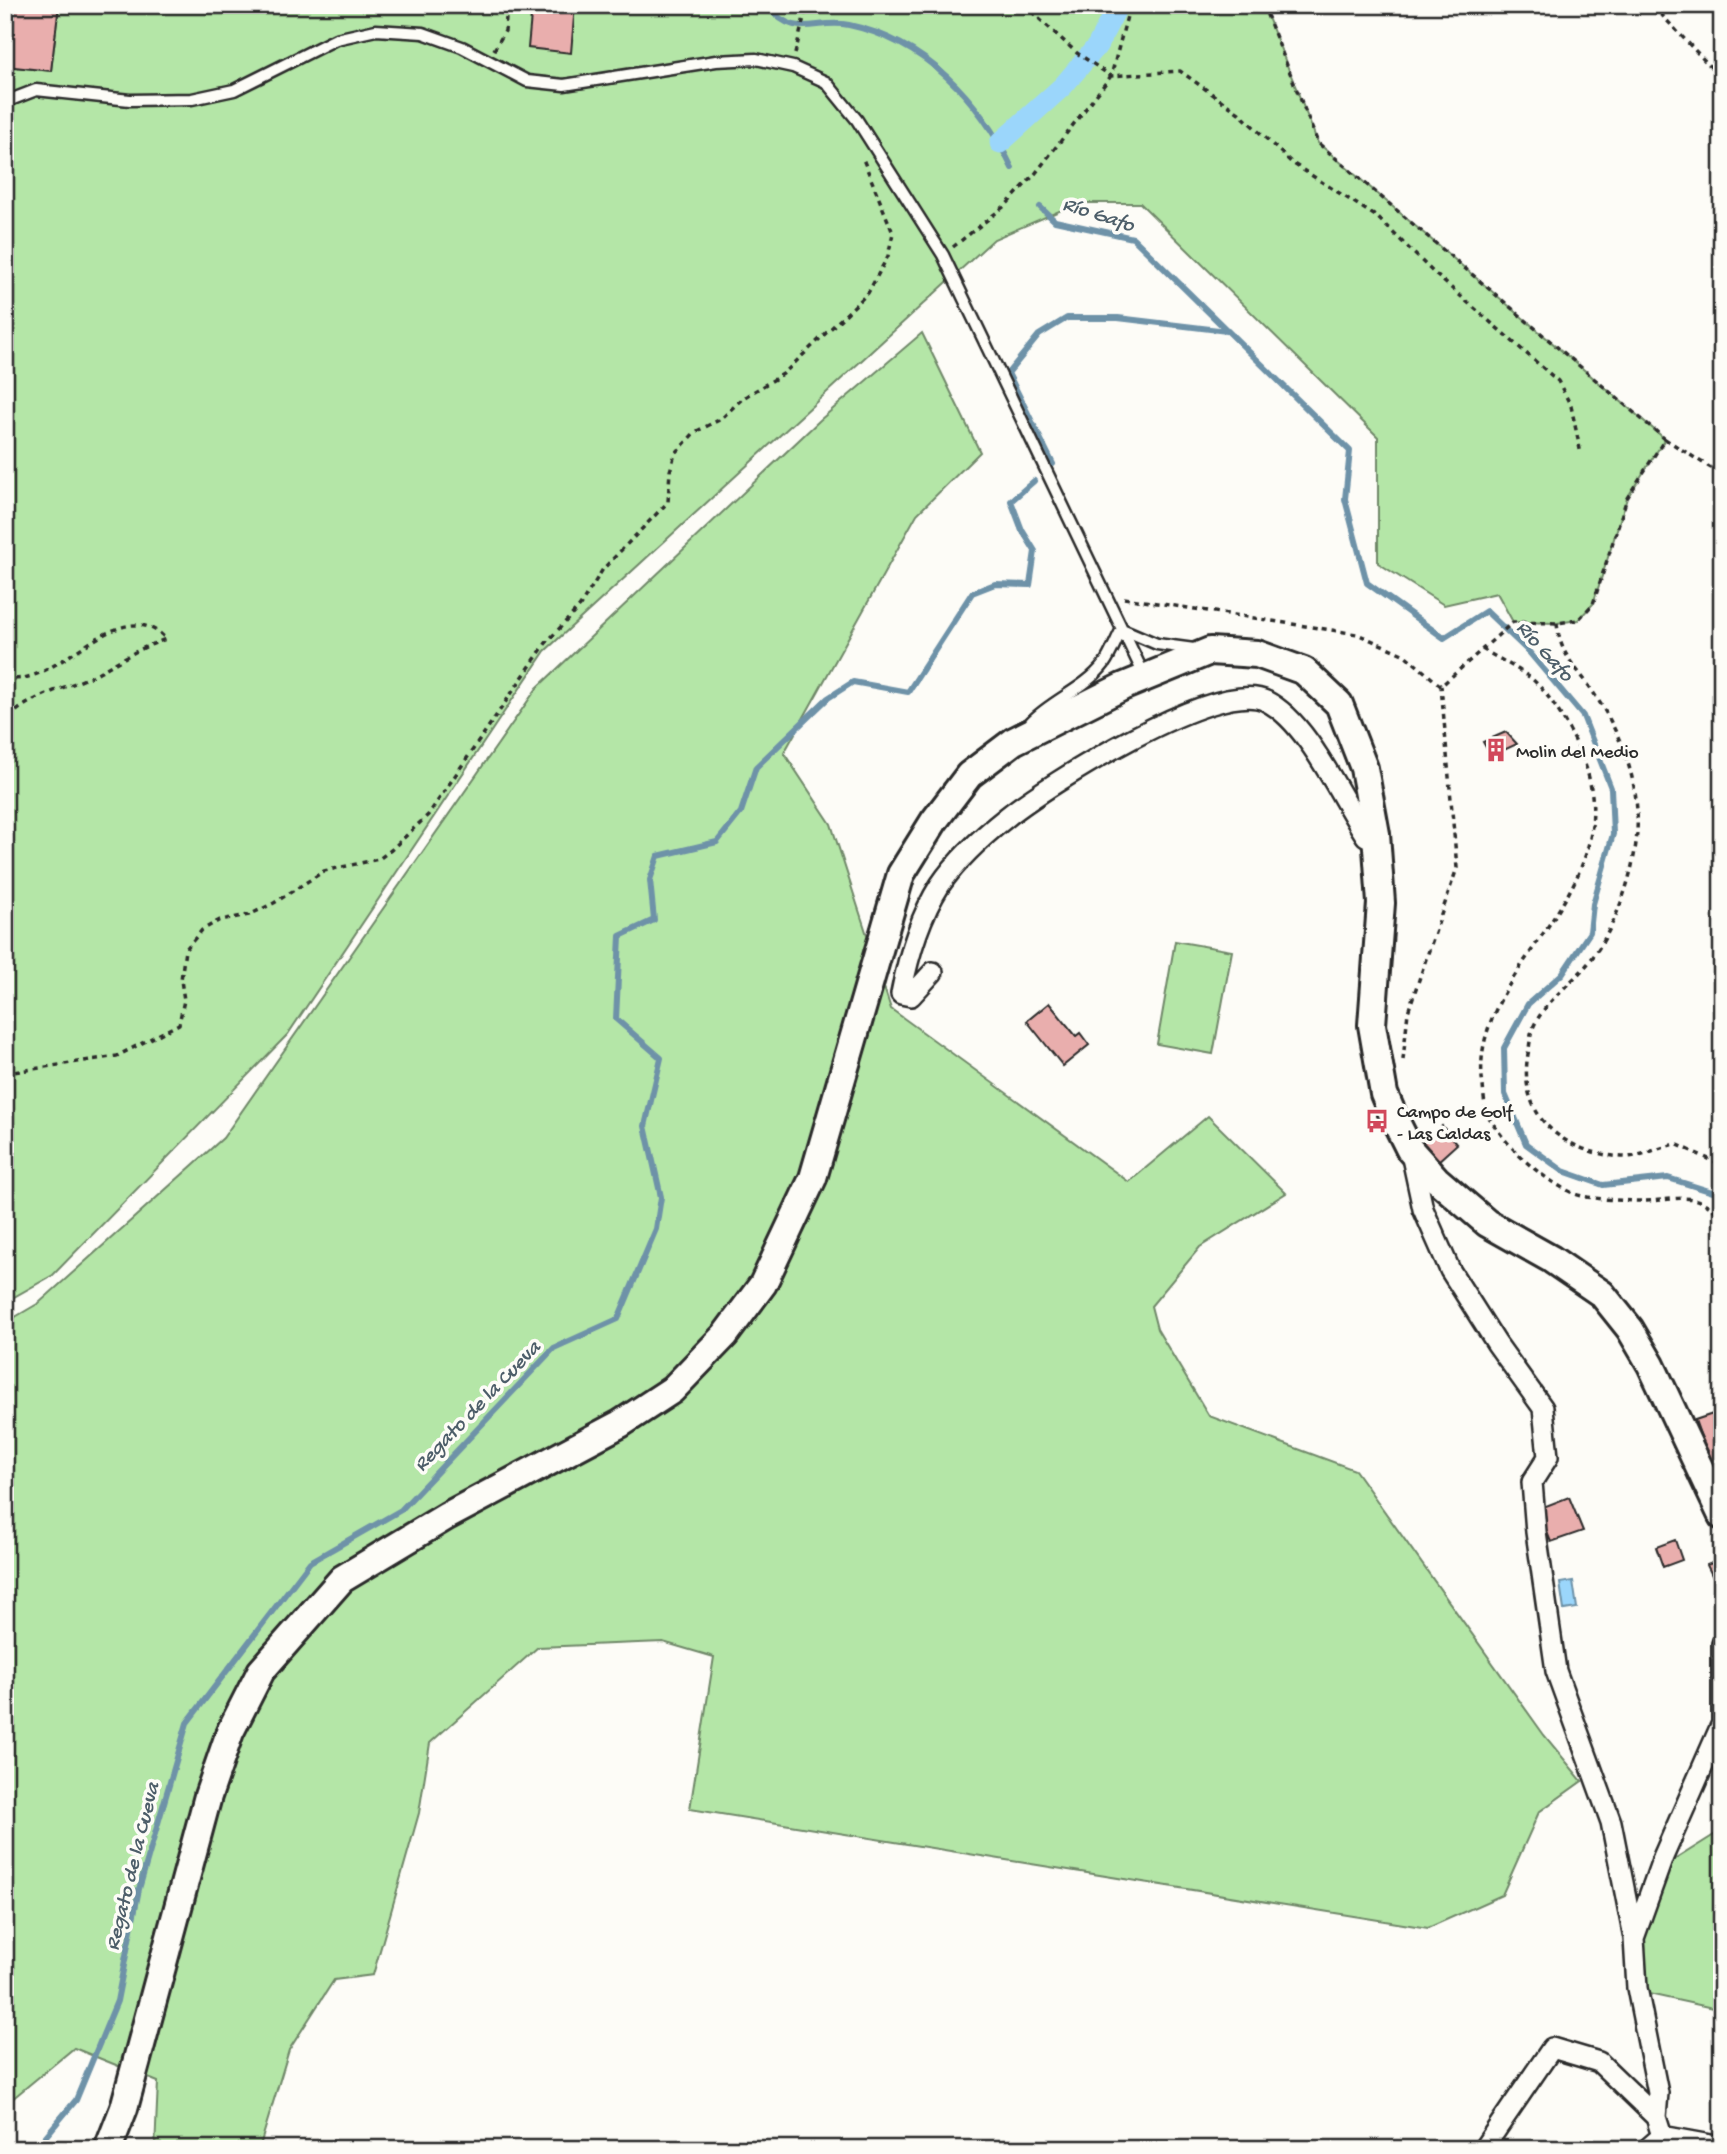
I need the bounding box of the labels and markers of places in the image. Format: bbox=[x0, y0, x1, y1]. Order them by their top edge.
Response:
building icon: Molin del Medio bbox=[1482, 736, 1510, 764]
place label: Molin del Medio bbox=[1516, 742, 1639, 765]
place label: Campo de Golf - Las Caldas bbox=[1397, 1102, 1515, 1147]
bus stop icon: Campo de Golf - Las Caldas bbox=[1363, 1107, 1391, 1135]

